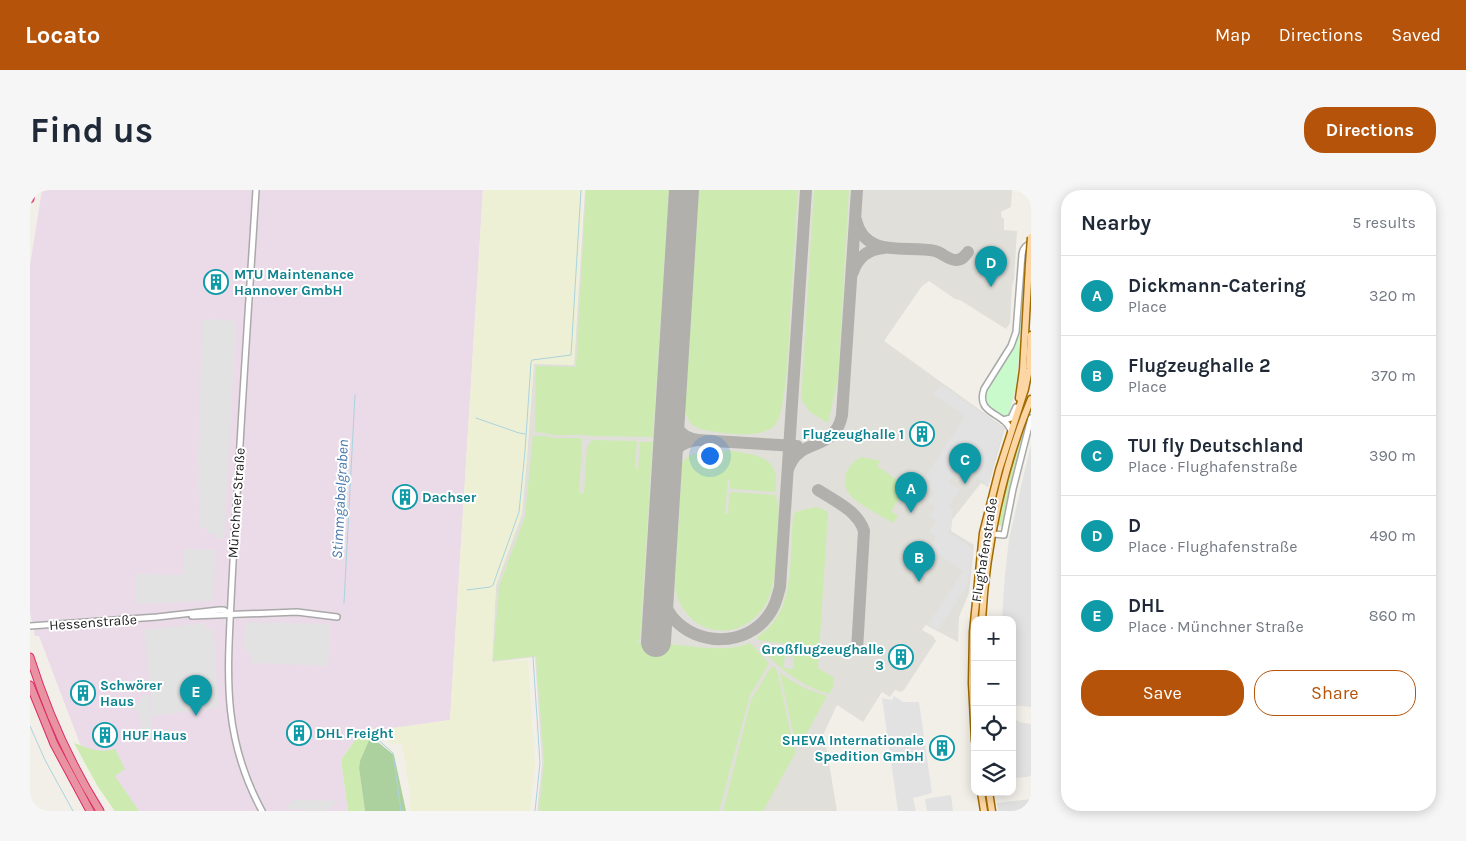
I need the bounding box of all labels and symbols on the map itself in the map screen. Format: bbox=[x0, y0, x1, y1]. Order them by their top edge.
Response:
pin: D bbox=[975, 246, 1007, 287]
place label: MTU Maintenance Hannover GmbH bbox=[234, 266, 354, 299]
building icon: MTU Maintenance Hannover GmbH bbox=[203, 269, 229, 295]
building icon: Flugzeughalle 1 bbox=[909, 421, 935, 447]
place label: Flugzeughalle 1 bbox=[802, 426, 904, 443]
water label: Stimmgabelgraben bbox=[328, 439, 352, 559]
your location bbox=[697, 443, 723, 469]
pin: C bbox=[949, 443, 981, 484]
street label: Münchner Straße bbox=[224, 447, 249, 559]
pin: A bbox=[895, 472, 927, 513]
building icon: Dachser bbox=[392, 484, 418, 510]
place label: Dachser bbox=[422, 489, 477, 506]
street label: Flughafenstraße bbox=[968, 497, 1001, 603]
pin: B bbox=[903, 541, 935, 582]
street label: Hessenstraße bbox=[49, 611, 138, 634]
place label: Großflugzeughalle 3 bbox=[762, 641, 884, 674]
building icon: Großflugzeughalle 3 bbox=[888, 644, 914, 670]
pin: E bbox=[180, 675, 212, 716]
place label: Schwörer Haus bbox=[100, 677, 163, 710]
building icon: Schwörer Haus bbox=[70, 680, 96, 706]
building icon: DHL Freight bbox=[286, 720, 312, 746]
building icon: HUF Haus bbox=[92, 722, 118, 748]
place label: DHL Freight bbox=[316, 725, 394, 742]
place label: HUF Haus bbox=[122, 727, 187, 744]
place label: SHEVA Internationale Spedition GmbH bbox=[782, 732, 924, 765]
building icon: SHEVA Internationale Spedition GmbH bbox=[929, 735, 955, 761]

